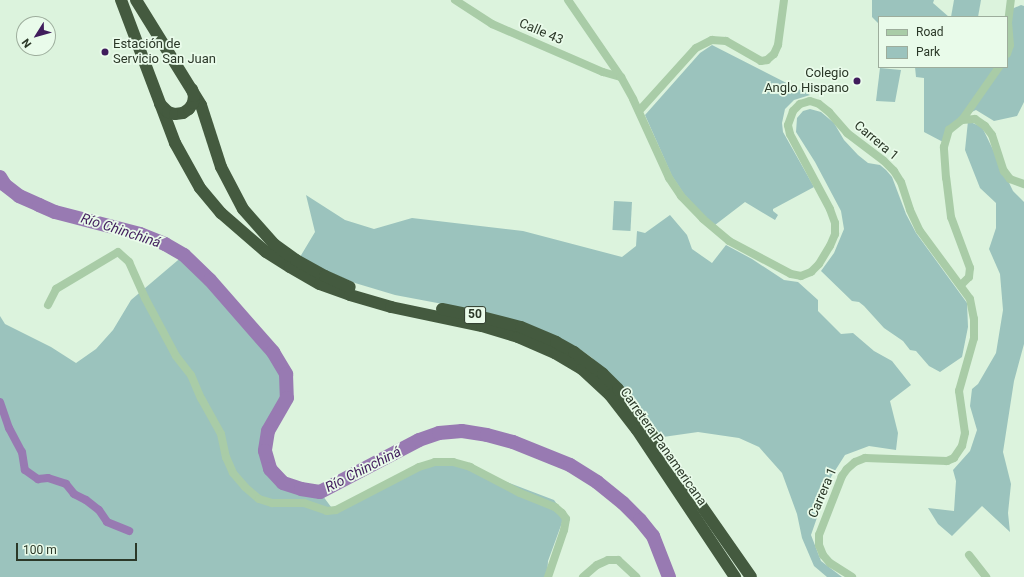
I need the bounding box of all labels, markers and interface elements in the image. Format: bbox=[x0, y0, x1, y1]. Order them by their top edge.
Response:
north arrow bbox=[16, 16, 56, 56]
street label: Calle 43 bbox=[517, 16, 565, 48]
legend bbox=[878, 16, 1008, 68]
text: Road bbox=[916, 25, 944, 39]
text: N bbox=[19, 36, 34, 50]
place label: Estación de Servicio San Juan bbox=[113, 37, 216, 68]
text: Park bbox=[916, 45, 940, 59]
marker: Estación de Servicio San Juan bbox=[100, 47, 110, 57]
place label: Colegio Anglo Hispano bbox=[764, 66, 849, 97]
marker: Colegio Anglo Hispano bbox=[852, 76, 862, 86]
street label: Carrera 1 bbox=[851, 118, 901, 164]
water label: Río Chinchiná bbox=[79, 209, 163, 251]
road number: 50 bbox=[464, 305, 486, 325]
street label: Carretera Panamericana bbox=[616, 385, 710, 509]
water label: Río Chinchiná bbox=[322, 443, 404, 495]
street label: Carrera 1 bbox=[805, 466, 841, 520]
scale bar bbox=[18, 535, 139, 561]
text: 100 m bbox=[23, 543, 57, 557]

